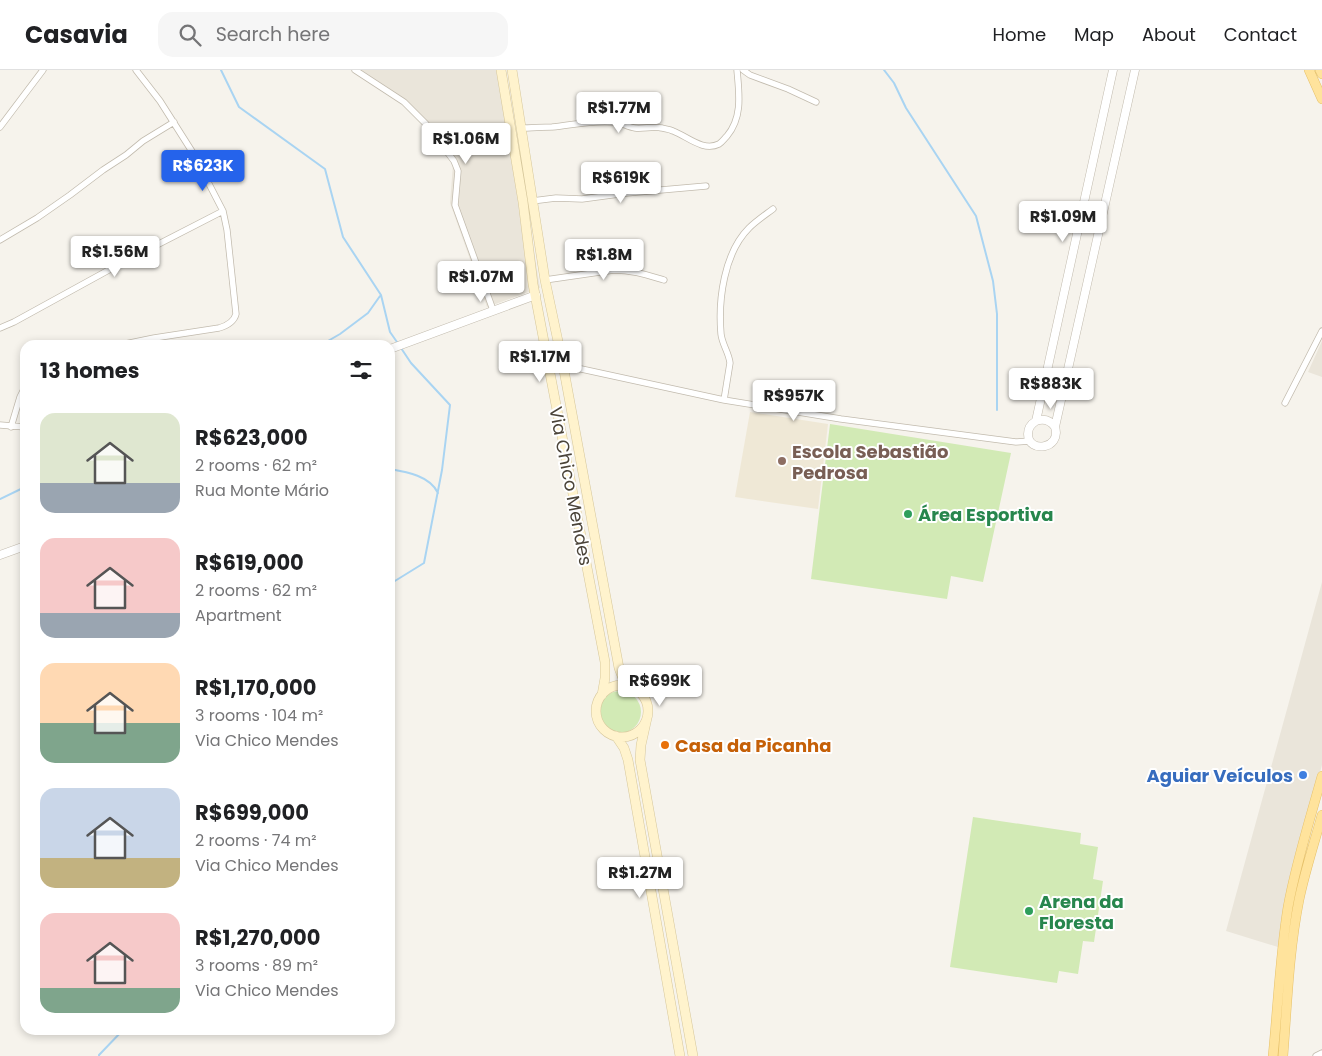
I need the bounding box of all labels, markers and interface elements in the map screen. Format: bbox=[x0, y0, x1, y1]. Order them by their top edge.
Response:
search box bbox=[158, 12, 508, 57]
text: Casavia bbox=[25, 18, 128, 51]
icon: search bbox=[176, 21, 204, 49]
text: Search here bbox=[216, 21, 330, 48]
text: Home bbox=[992, 22, 1046, 47]
text: Map bbox=[1074, 22, 1114, 47]
text: About bbox=[1142, 22, 1196, 47]
text: Contact bbox=[1224, 22, 1297, 47]
pin: R$1.77M bbox=[573, 92, 665, 134]
text: R$1.77M bbox=[587, 96, 651, 119]
pin: R$1.06M bbox=[420, 122, 512, 165]
text: R$1.06M bbox=[433, 127, 499, 150]
pin: R$623K bbox=[162, 150, 244, 192]
text: R$623K bbox=[172, 154, 234, 177]
pin: R$619K bbox=[580, 162, 662, 204]
text: R$619K bbox=[592, 166, 650, 189]
pin: R$1.09M bbox=[1017, 200, 1109, 243]
text: R$1.09M bbox=[1030, 205, 1096, 228]
pin: R$1.56M bbox=[69, 236, 161, 278]
pin: R$1.8M bbox=[563, 238, 645, 281]
text: R$1.56M bbox=[82, 240, 148, 263]
text: R$1.8M bbox=[576, 243, 632, 266]
pin: R$1.07M bbox=[435, 260, 527, 303]
text: R$1.07M bbox=[448, 265, 514, 288]
pin: R$1.17M bbox=[494, 340, 586, 383]
text: R$1.17M bbox=[510, 345, 570, 368]
text: 13 homes bbox=[40, 356, 139, 385]
icon: filters bbox=[347, 356, 375, 384]
pin: R$883K bbox=[1010, 368, 1092, 410]
text: R$883K bbox=[1020, 372, 1082, 395]
pin: R$957K bbox=[753, 380, 835, 422]
text: R$957K bbox=[764, 384, 824, 407]
street label: Via Chico Mendes bbox=[543, 404, 599, 568]
text: R$623,000 bbox=[195, 423, 308, 452]
icon: home bbox=[80, 433, 140, 493]
place label: Escola Sebastião Pedrosa bbox=[792, 439, 948, 485]
text: 2 rooms · 62 m² bbox=[195, 454, 317, 477]
marker: Escola Sebastião Pedrosa bbox=[776, 455, 788, 467]
text: Rua Monte Mário bbox=[195, 479, 329, 502]
place label: Área Esportiva bbox=[918, 502, 1053, 527]
marker: Área Esportiva bbox=[902, 508, 914, 520]
text: R$619,000 bbox=[195, 548, 304, 577]
icon: home bbox=[80, 558, 140, 618]
text: 2 rooms · 62 m² bbox=[195, 579, 317, 602]
text: Apartment bbox=[195, 604, 282, 627]
pin: R$699K bbox=[619, 664, 701, 707]
text: R$699K bbox=[629, 669, 691, 692]
text: R$1,170,000 bbox=[195, 673, 316, 702]
icon: home bbox=[80, 683, 140, 743]
text: 3 rooms · 104 m² bbox=[195, 704, 323, 727]
text: Via Chico Mendes bbox=[195, 729, 339, 752]
place label: Casa da Picanha bbox=[675, 733, 831, 758]
marker: Casa da Picanha bbox=[659, 739, 671, 751]
place label: Aguiar Veículos bbox=[1146, 763, 1293, 788]
marker: Aguiar Veículos bbox=[1297, 769, 1309, 781]
text: R$699,000 bbox=[195, 798, 309, 827]
icon: home bbox=[80, 808, 140, 868]
text: 2 rooms · 74 m² bbox=[195, 829, 317, 852]
text: Via Chico Mendes bbox=[195, 854, 339, 877]
pin: R$1.27M bbox=[594, 856, 686, 899]
text: R$1.27M bbox=[608, 861, 672, 884]
place label: Arena da Floresta bbox=[1039, 889, 1124, 935]
marker: Arena da Floresta bbox=[1023, 905, 1035, 917]
text: R$1,270,000 bbox=[195, 923, 320, 952]
icon: home bbox=[80, 933, 140, 993]
text: 3 rooms · 89 m² bbox=[195, 954, 318, 977]
text: Via Chico Mendes bbox=[195, 979, 339, 1002]

